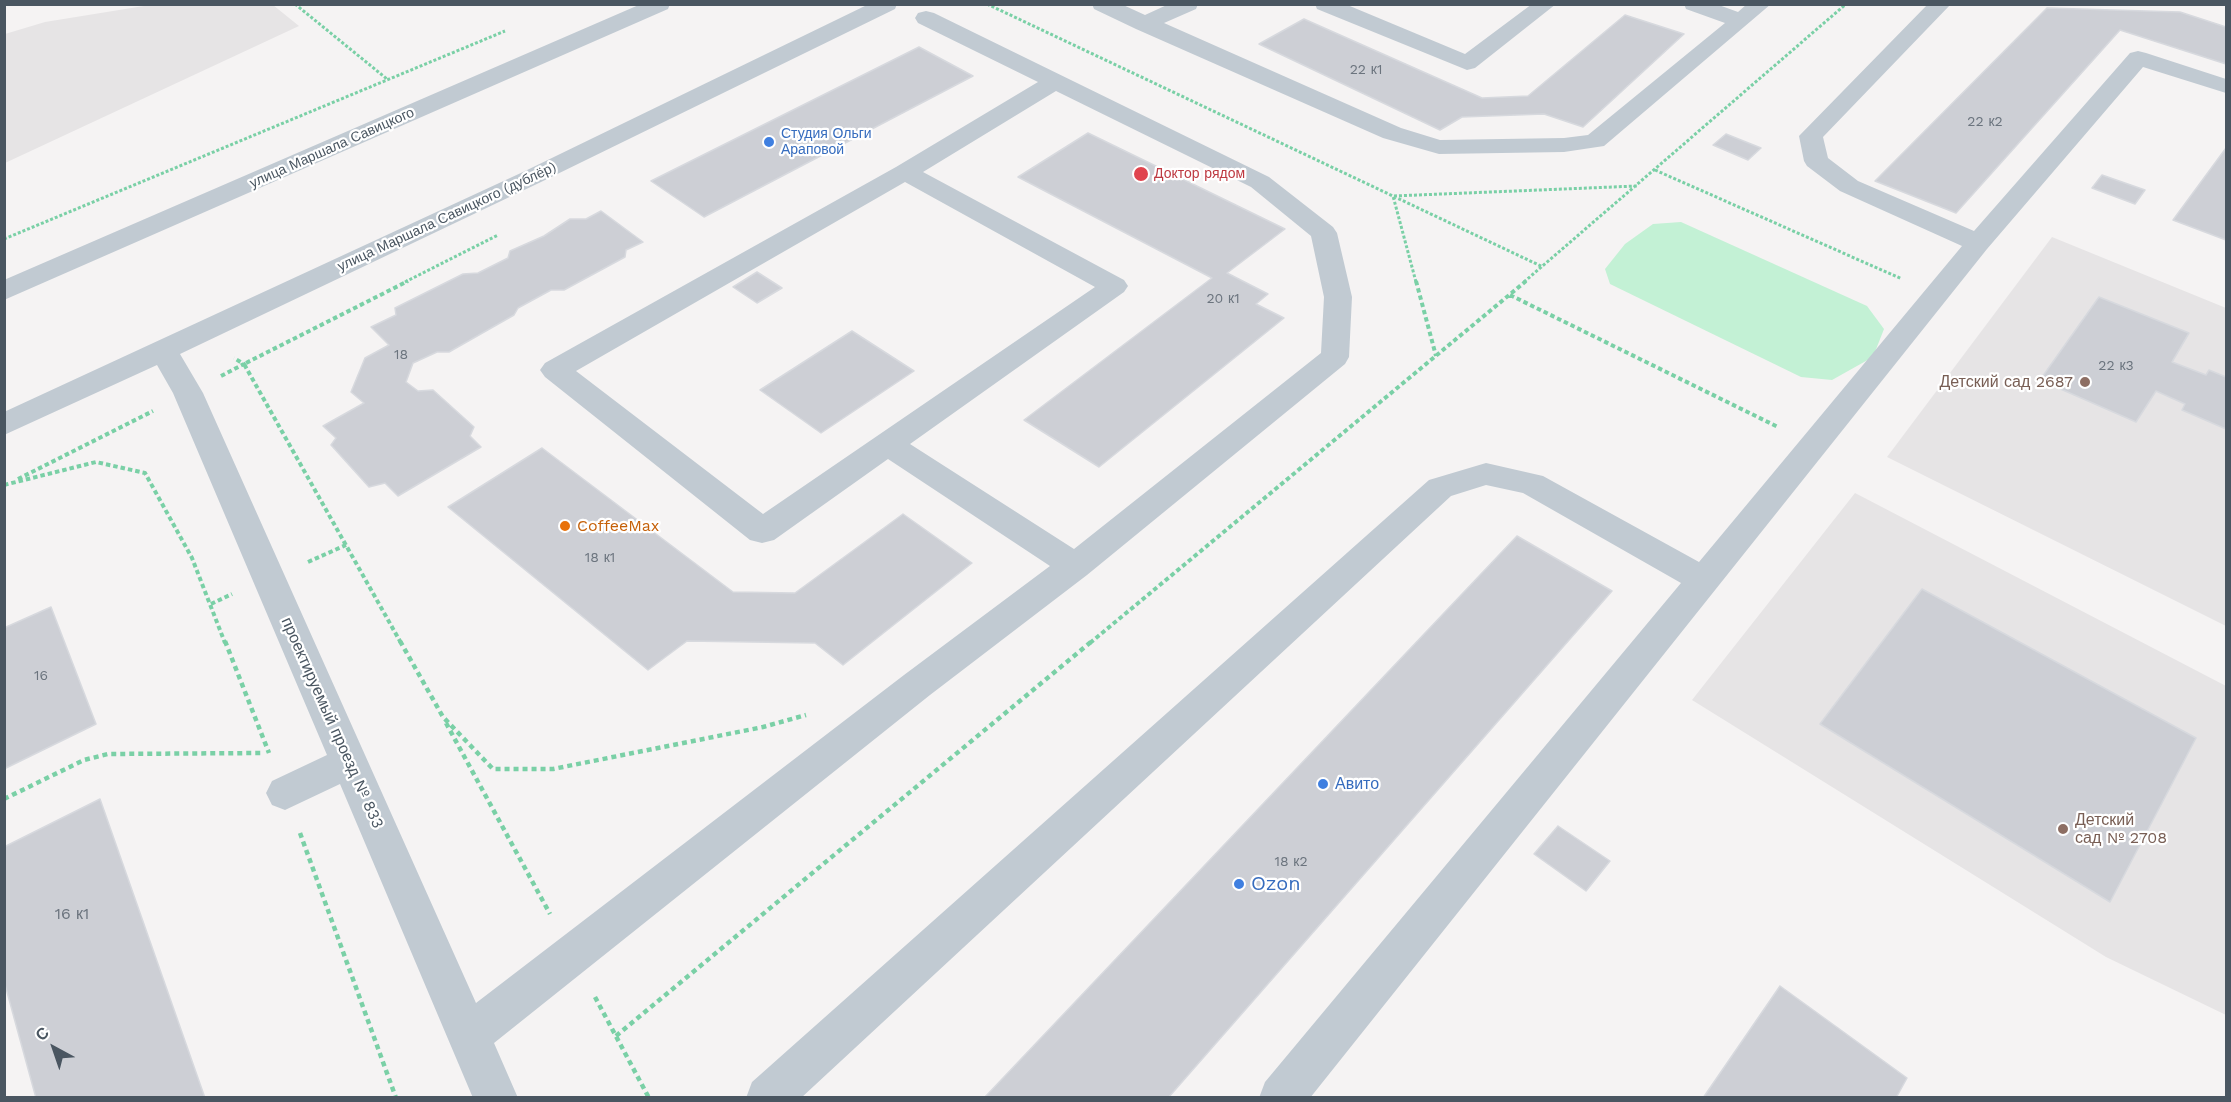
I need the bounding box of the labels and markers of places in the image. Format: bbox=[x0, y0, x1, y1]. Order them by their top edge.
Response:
place label: Студия Ольги Араповой bbox=[781, 126, 872, 158]
marker: Студия Ольги Араповой bbox=[762, 135, 776, 149]
marker: Доктор рядом bbox=[1132, 165, 1150, 183]
place label: Доктор рядом bbox=[1154, 166, 1245, 182]
place label: Детский сад 2687 bbox=[1939, 372, 2073, 392]
marker: Детский сад 2687 bbox=[2078, 375, 2092, 389]
place label: CoffeeMax bbox=[577, 516, 659, 536]
marker: CoffeeMax bbox=[558, 519, 572, 533]
place label: Авито bbox=[1335, 774, 1379, 794]
marker: Авито bbox=[1316, 777, 1330, 791]
place label: Детский сад № 2708 bbox=[2075, 810, 2167, 848]
marker: Детский сад № 2708 bbox=[2056, 822, 2070, 836]
place label: Ozon bbox=[1251, 872, 1301, 896]
marker: Ozon bbox=[1232, 877, 1246, 891]

